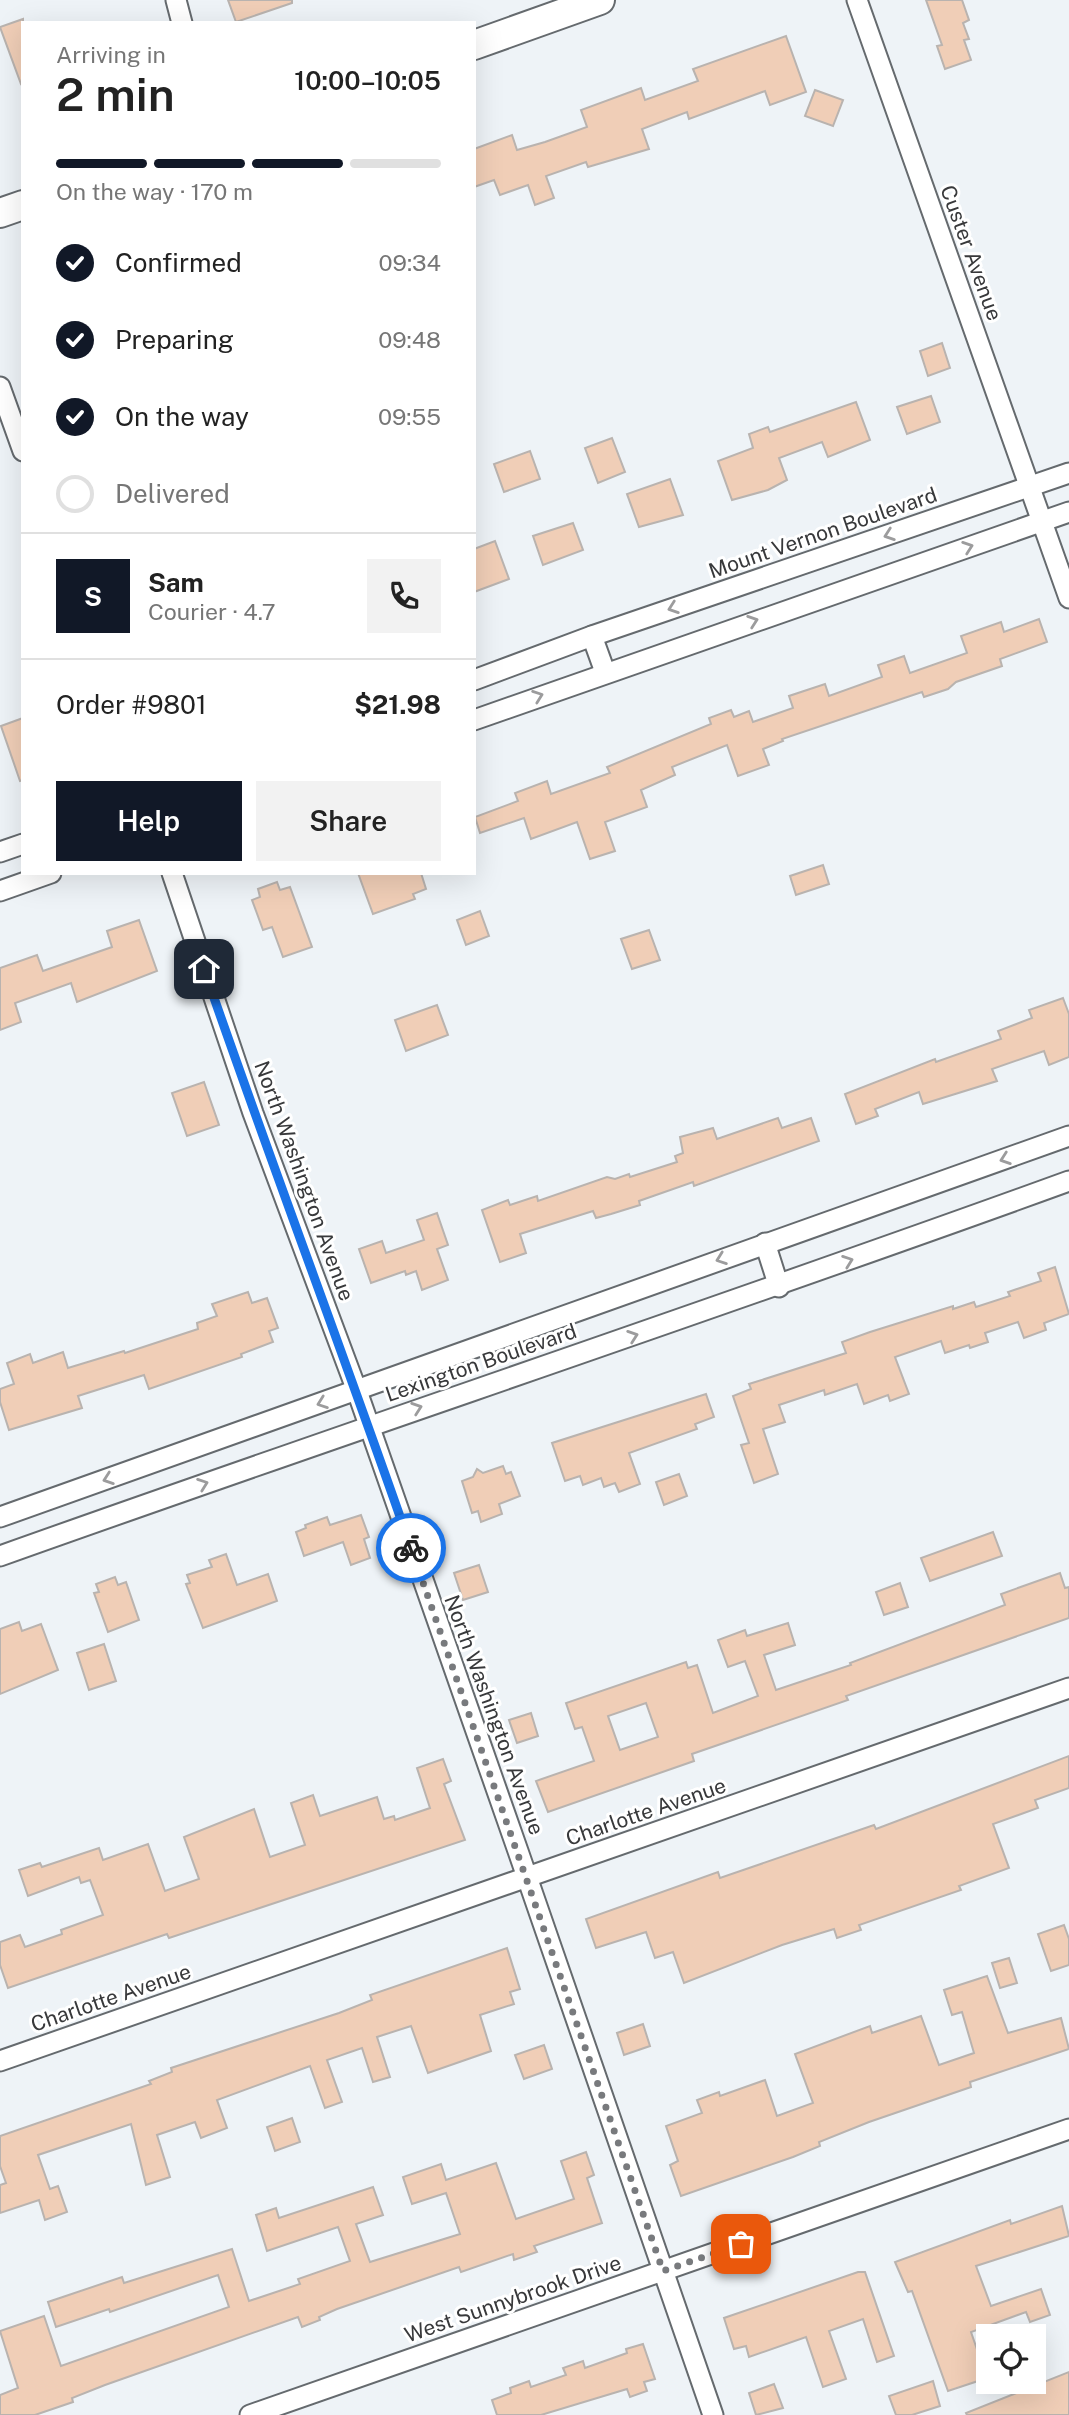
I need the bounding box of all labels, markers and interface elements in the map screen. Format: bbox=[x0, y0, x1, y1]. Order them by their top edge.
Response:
text: Arriving in bbox=[56, 41, 166, 68]
text: 10:00–10:05 bbox=[294, 65, 441, 96]
text: 2 min bbox=[56, 67, 175, 121]
text: On the way · 170 m bbox=[56, 178, 253, 205]
street label: Custer Avenue bbox=[935, 182, 1008, 324]
icon: check bbox=[56, 244, 94, 282]
text: Confirmed bbox=[115, 247, 242, 278]
text: 09:34 bbox=[379, 249, 441, 276]
icon: check bbox=[56, 321, 94, 359]
text: Preparing bbox=[115, 324, 234, 355]
text: 09:48 bbox=[378, 326, 441, 353]
icon: check bbox=[56, 398, 94, 436]
text: On the way bbox=[115, 401, 249, 432]
text: 09:55 bbox=[378, 403, 441, 430]
text: Delivered bbox=[115, 478, 230, 509]
street label: Mount Vernon Boulevard bbox=[705, 482, 940, 583]
one-way arrow bbox=[883, 527, 895, 541]
one-way arrow bbox=[962, 541, 974, 555]
button: phone bbox=[367, 559, 441, 633]
text: Sam bbox=[148, 567, 204, 598]
text: S bbox=[84, 581, 102, 612]
text: Courier · 4.7 bbox=[148, 598, 276, 625]
one-way arrow bbox=[668, 600, 680, 614]
one-way arrow bbox=[747, 615, 759, 629]
text: Order #9801 bbox=[56, 689, 207, 720]
text: $21.98 bbox=[354, 689, 441, 720]
one-way arrow bbox=[532, 690, 544, 704]
button: Help bbox=[56, 781, 242, 861]
button: Share bbox=[256, 781, 441, 861]
pin bbox=[174, 939, 234, 999]
icon: home bbox=[185, 950, 223, 988]
street label: North Washington Avenue bbox=[249, 1057, 360, 1304]
one-way arrow bbox=[999, 1151, 1011, 1165]
one-way arrow bbox=[715, 1251, 727, 1265]
one-way arrow bbox=[841, 1256, 853, 1270]
street label: Lexington Boulevard bbox=[382, 1318, 580, 1407]
one-way arrow bbox=[626, 1330, 638, 1344]
one-way arrow bbox=[317, 1395, 329, 1409]
one-way arrow bbox=[411, 1402, 423, 1416]
one-way arrow bbox=[102, 1471, 114, 1485]
one-way arrow bbox=[196, 1478, 208, 1492]
courier bbox=[376, 1513, 446, 1583]
icon: bike bbox=[392, 1529, 430, 1567]
street label: North Washington Avenue bbox=[439, 1591, 550, 1838]
street label: Charlotte Avenue bbox=[563, 1772, 729, 1851]
street label: Charlotte Avenue bbox=[28, 1958, 194, 2037]
pin bbox=[711, 2214, 771, 2274]
icon: bag bbox=[722, 2225, 760, 2263]
street label: West Sunnybrook Drive bbox=[401, 2250, 624, 2347]
map controls bbox=[976, 2324, 1046, 2394]
button: locate bbox=[976, 2324, 1046, 2394]

